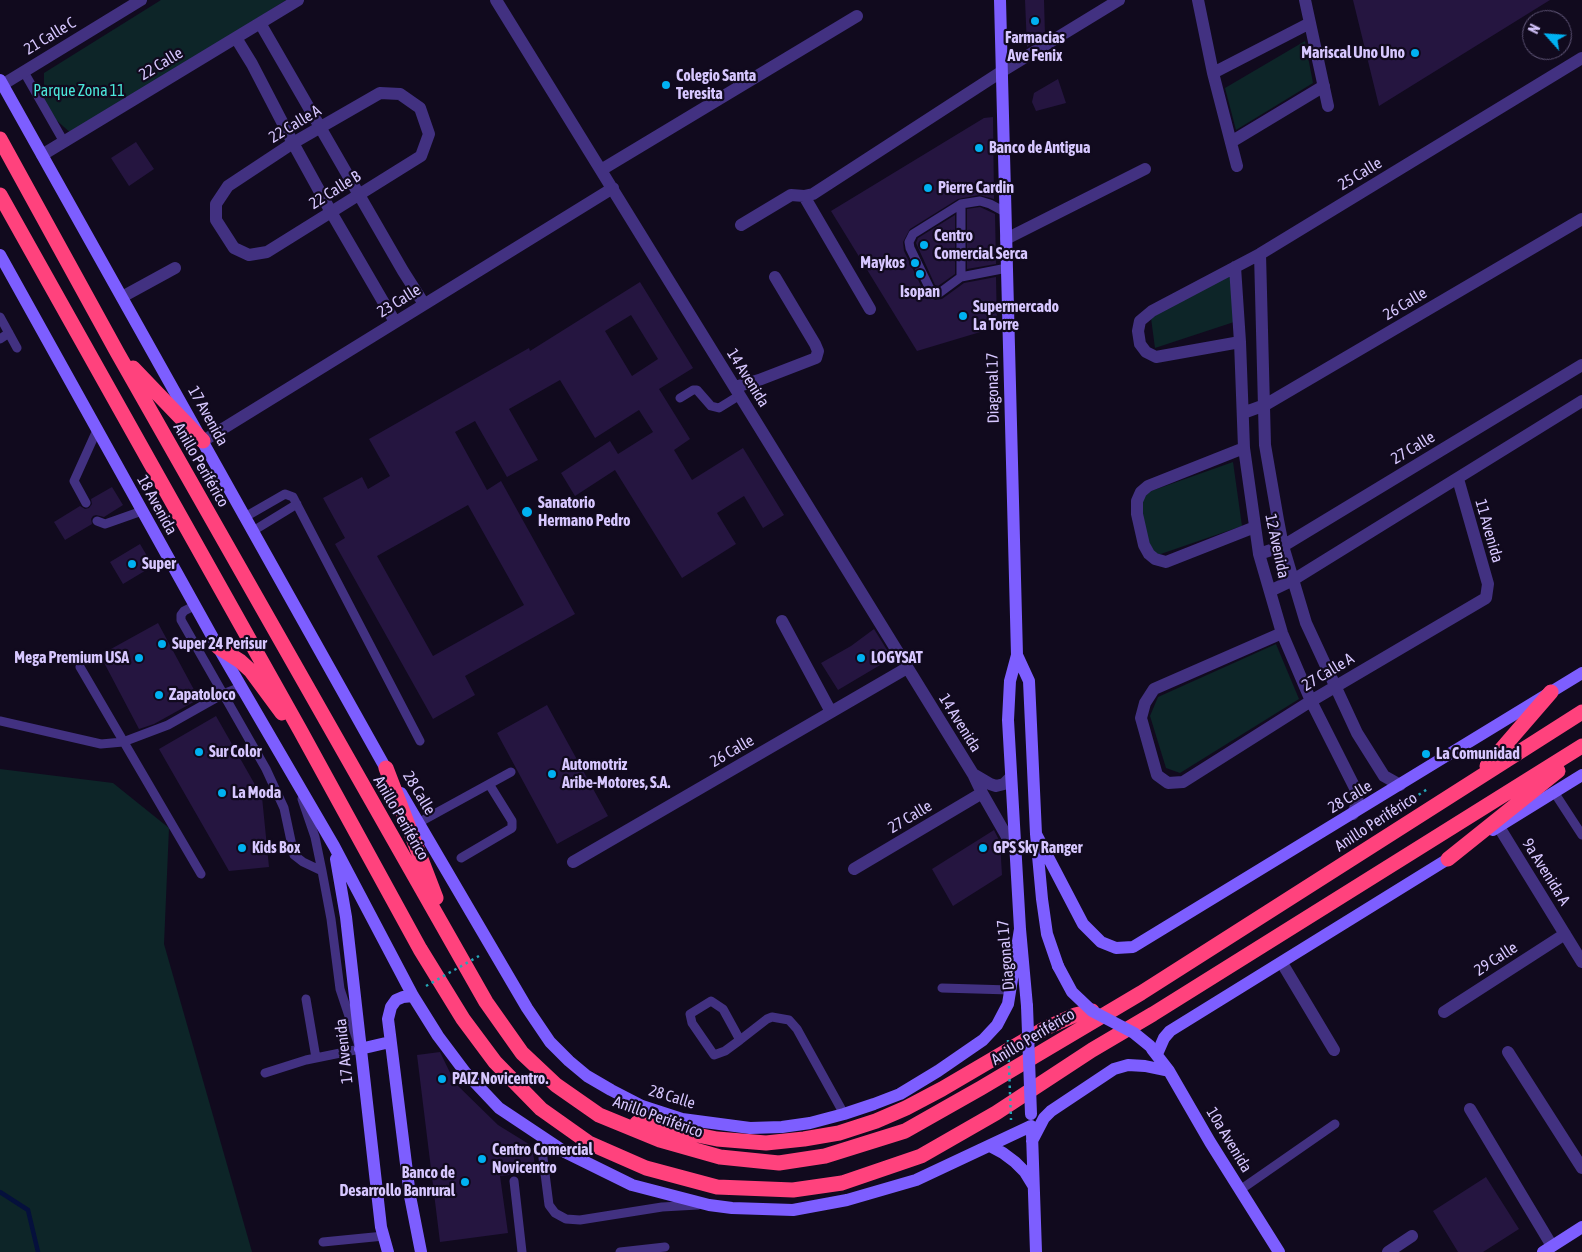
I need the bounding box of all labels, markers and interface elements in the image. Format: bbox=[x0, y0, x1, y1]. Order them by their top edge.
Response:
north arrow bbox=[1522, 10, 1572, 60]
street label: 21 Calle C bbox=[21, 13, 79, 59]
marker: Farmacias Ave Fenix bbox=[1029, 15, 1041, 27]
text: N bbox=[1525, 22, 1543, 36]
place label: Farmacias Ave Fenix bbox=[1005, 28, 1065, 66]
place label: Mariscal Uno Uno bbox=[1301, 43, 1405, 63]
street label: 22 Calle bbox=[136, 44, 186, 84]
marker: Mariscal Uno Uno bbox=[1409, 47, 1421, 59]
place label: Colegio Santa Teresita bbox=[676, 66, 756, 104]
marker: Colegio Santa Teresita bbox=[660, 79, 672, 91]
park label: Parque Zona 11 bbox=[33, 81, 125, 101]
street label: 22 Calle A bbox=[265, 101, 325, 147]
place label: Banco de Antigua bbox=[989, 138, 1090, 158]
marker: Banco de Antigua bbox=[973, 142, 985, 154]
street label: 25 Calle bbox=[1335, 154, 1385, 194]
street label: 22 Calle B bbox=[306, 167, 364, 213]
place label: Pierre Cardin bbox=[938, 178, 1014, 198]
marker: Pierre Cardin bbox=[922, 182, 934, 194]
place label: Centro Comercial Serca bbox=[934, 226, 1028, 264]
marker: Centro Comercial Serca bbox=[918, 239, 930, 251]
place label: Maykos bbox=[860, 253, 905, 273]
marker: Maykos bbox=[909, 257, 921, 269]
marker: Isopan bbox=[914, 268, 926, 280]
street label: 23 Calle bbox=[374, 280, 424, 322]
place label: Isopan bbox=[900, 282, 940, 302]
street label: 26 Calle bbox=[1380, 284, 1430, 324]
place label: Supermercado La Torre bbox=[973, 297, 1059, 335]
marker: Supermercado La Torre bbox=[957, 310, 969, 322]
street label: 14 Avenida bbox=[723, 345, 773, 411]
street label: Diagonal 17 bbox=[983, 352, 1003, 424]
street label: 17 Avenida bbox=[184, 383, 232, 449]
street label: Anillo Periférico bbox=[169, 419, 233, 511]
street label: 27 Calle bbox=[1388, 428, 1438, 468]
street label: 18 Avenida bbox=[133, 472, 181, 538]
place label: Sanatorio Hermano Pedro bbox=[538, 493, 630, 531]
street label: 11 Avenida bbox=[1471, 497, 1507, 565]
marker: Sanatorio Hermano Pedro bbox=[520, 505, 534, 519]
street label: 12 Avenida bbox=[1261, 512, 1293, 580]
place label: Super bbox=[142, 554, 176, 574]
marker: Super bbox=[126, 558, 138, 570]
place label: Super 24 Perisur bbox=[172, 634, 267, 654]
marker: Super 24 Perisur bbox=[156, 638, 168, 650]
place label: Mega Premium USA bbox=[14, 648, 129, 668]
place label: LOGYSAT bbox=[871, 648, 923, 668]
street label: 27 Calle A bbox=[1298, 649, 1358, 695]
marker: Mega Premium USA bbox=[133, 652, 145, 664]
marker: LOGYSAT bbox=[855, 652, 867, 664]
place label: Zapatoloco bbox=[169, 685, 236, 705]
marker: Zapatoloco bbox=[153, 689, 165, 701]
street label: 14 Avenida bbox=[935, 690, 985, 756]
street label: 26 Calle bbox=[707, 731, 757, 771]
place label: Sur Color bbox=[209, 742, 261, 762]
place label: La Comunidad bbox=[1436, 744, 1520, 764]
marker: Sur Color bbox=[193, 746, 205, 758]
marker: La Comunidad bbox=[1420, 748, 1432, 760]
place label: Automotriz Aribe-Motores, S.A. bbox=[562, 755, 670, 793]
street label: 28 Calle bbox=[399, 768, 439, 818]
marker: Automotriz Aribe-Motores, S.A. bbox=[546, 768, 558, 780]
street label: Anillo Periférico bbox=[369, 772, 433, 864]
street label: 28 Calle bbox=[1325, 777, 1375, 817]
place label: La Moda bbox=[232, 783, 281, 803]
marker: La Moda bbox=[216, 787, 228, 799]
street label: Anillo Periférico bbox=[1331, 788, 1421, 856]
street label: 27 Calle bbox=[885, 797, 935, 837]
street label: 9a Avenida A bbox=[1518, 835, 1574, 909]
place label: Kids Box bbox=[252, 838, 300, 858]
place label: GPS Sky Ranger bbox=[993, 838, 1083, 858]
marker: Kids Box bbox=[236, 842, 248, 854]
marker: GPS Sky Ranger bbox=[977, 842, 989, 854]
street label: Diagonal 17 bbox=[993, 919, 1019, 991]
street label: 29 Calle bbox=[1471, 938, 1521, 980]
street label: Anillo Periférico bbox=[988, 1005, 1078, 1069]
street label: 17 Avenida bbox=[331, 1018, 357, 1084]
place label: PAIZ Novicentro. bbox=[452, 1069, 548, 1089]
marker: PAIZ Novicentro. bbox=[436, 1073, 448, 1085]
street label: 28 Calle bbox=[647, 1081, 697, 1113]
street label: Anillo Periférico bbox=[610, 1092, 706, 1142]
street label: 10a Avenida bbox=[1202, 1104, 1256, 1176]
place label: Centro Comercial Novicentro bbox=[492, 1140, 593, 1178]
marker: Centro Comercial Novicentro bbox=[476, 1153, 488, 1165]
place label: Banco de Desarrollo Banrural bbox=[339, 1163, 455, 1201]
marker: Banco de Desarrollo Banrural bbox=[459, 1176, 471, 1188]

